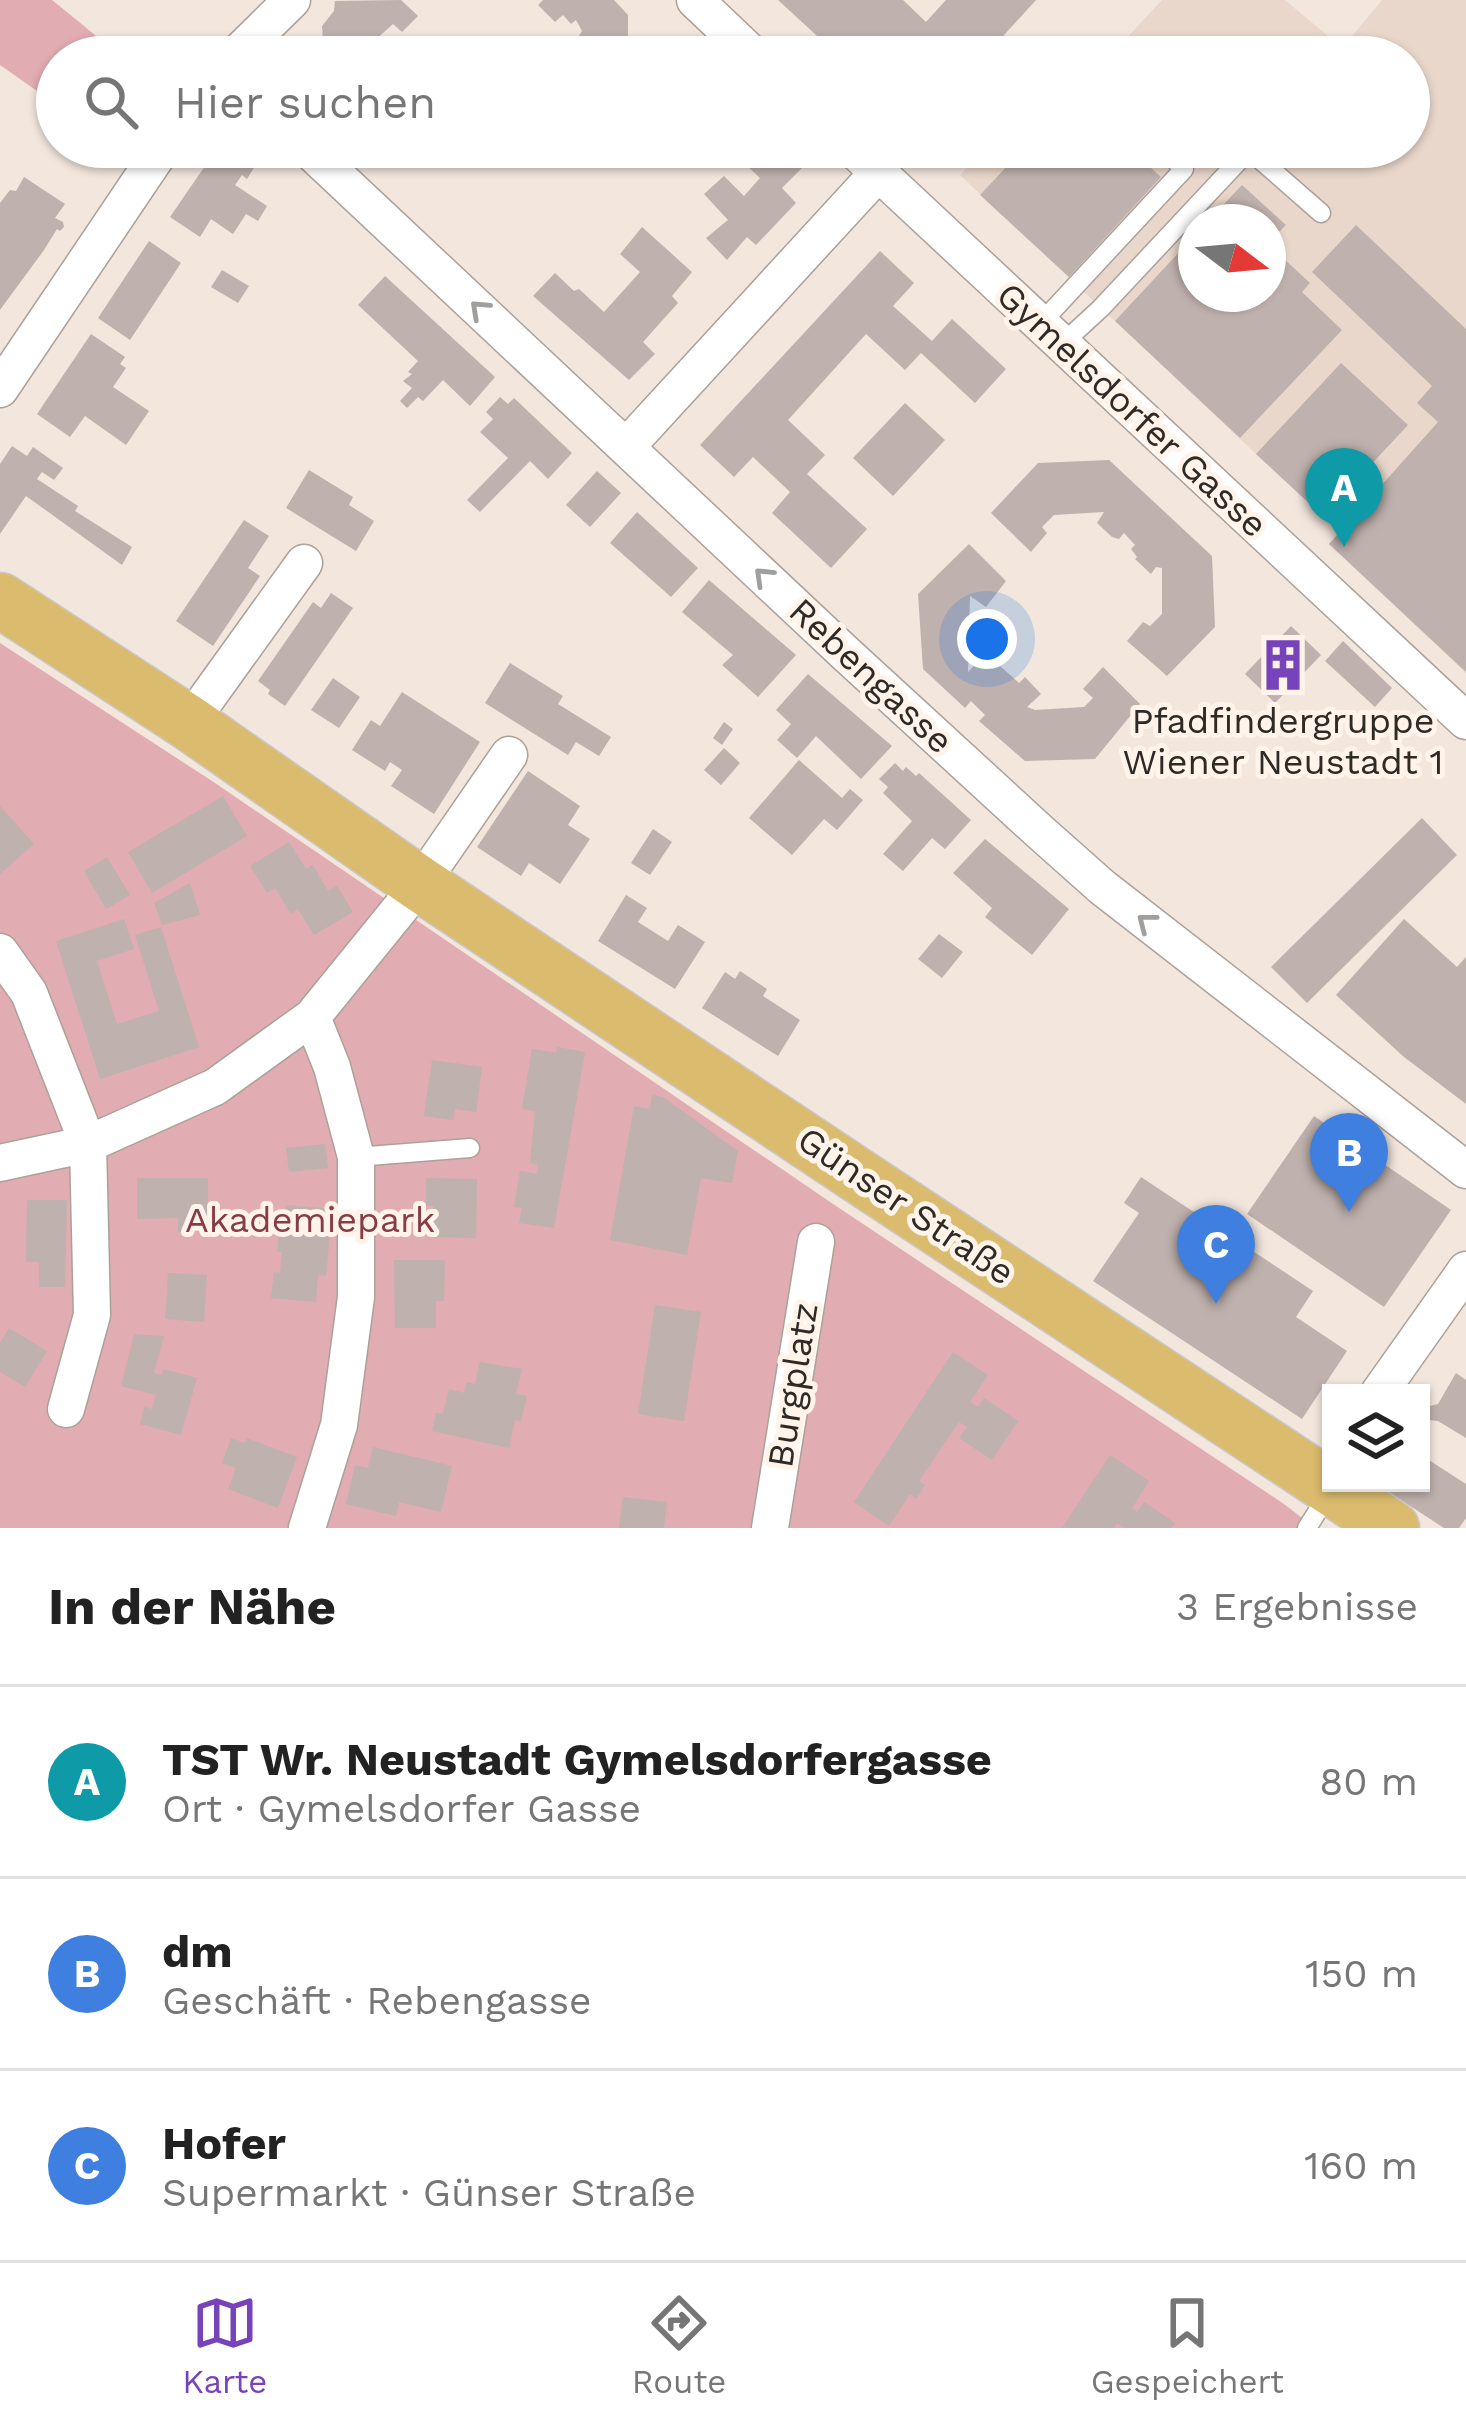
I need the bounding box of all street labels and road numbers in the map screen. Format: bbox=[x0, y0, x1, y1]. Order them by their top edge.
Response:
street label: Gymelsdorfer Gasse bbox=[988, 274, 1276, 546]
street label: Rebengasse bbox=[781, 590, 961, 762]
street label: Günser Straße bbox=[790, 1118, 1022, 1294]
street label: Burgplatz bbox=[759, 1300, 827, 1470]

